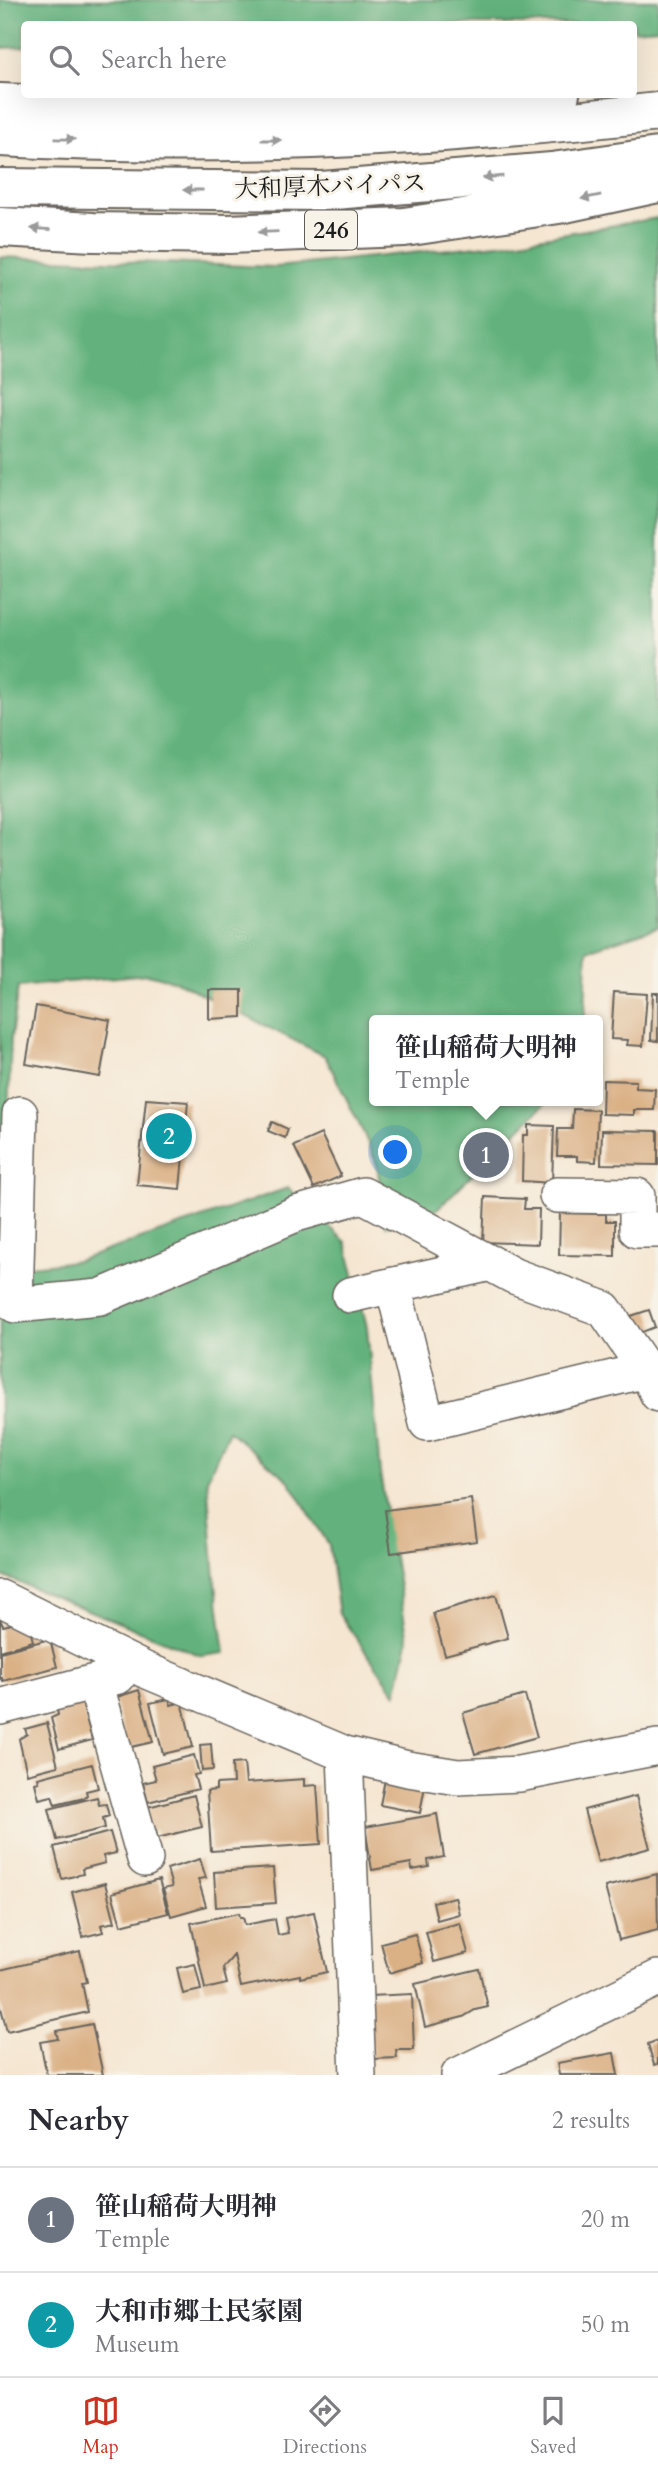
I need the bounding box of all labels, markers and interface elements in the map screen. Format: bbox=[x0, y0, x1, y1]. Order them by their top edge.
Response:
search box bbox=[21, 21, 637, 98]
icon: search bbox=[45, 41, 83, 79]
text: Search here bbox=[101, 42, 227, 77]
one-way arrow bbox=[54, 133, 76, 145]
one-way arrow bbox=[260, 134, 282, 146]
street label: 大和厚木バイパス bbox=[234, 167, 426, 206]
one-way arrow bbox=[482, 172, 504, 183]
one-way arrow bbox=[181, 184, 203, 196]
one-way arrow bbox=[580, 192, 602, 203]
road number: 246 bbox=[305, 210, 357, 249]
one-way arrow bbox=[30, 224, 52, 235]
one-way arrow bbox=[257, 227, 279, 238]
popup bbox=[369, 1015, 603, 1106]
text: 笹山稲荷大明神 bbox=[395, 1030, 577, 1065]
text: Temple bbox=[395, 1065, 470, 1096]
pin: 2 bbox=[146, 1110, 192, 1162]
pin: 1 bbox=[463, 1129, 509, 1181]
your location bbox=[378, 1135, 412, 1169]
text: Nearby bbox=[28, 2100, 129, 2141]
text: 2 results bbox=[552, 2105, 630, 2136]
text: 笹山稲荷大明神 bbox=[95, 2189, 277, 2224]
text: 1 bbox=[45, 2204, 57, 2235]
text: 20 m bbox=[581, 2204, 630, 2235]
text: Temple bbox=[95, 2224, 170, 2255]
text: 大和市郷土民家園 bbox=[95, 2294, 303, 2329]
text: 2 bbox=[45, 2309, 57, 2340]
text: 50 m bbox=[581, 2309, 630, 2340]
text: Museum bbox=[95, 2329, 180, 2360]
tab: Map bbox=[82, 2392, 120, 2460]
tab: Directions bbox=[283, 2392, 367, 2460]
tab: Saved bbox=[530, 2392, 576, 2460]

